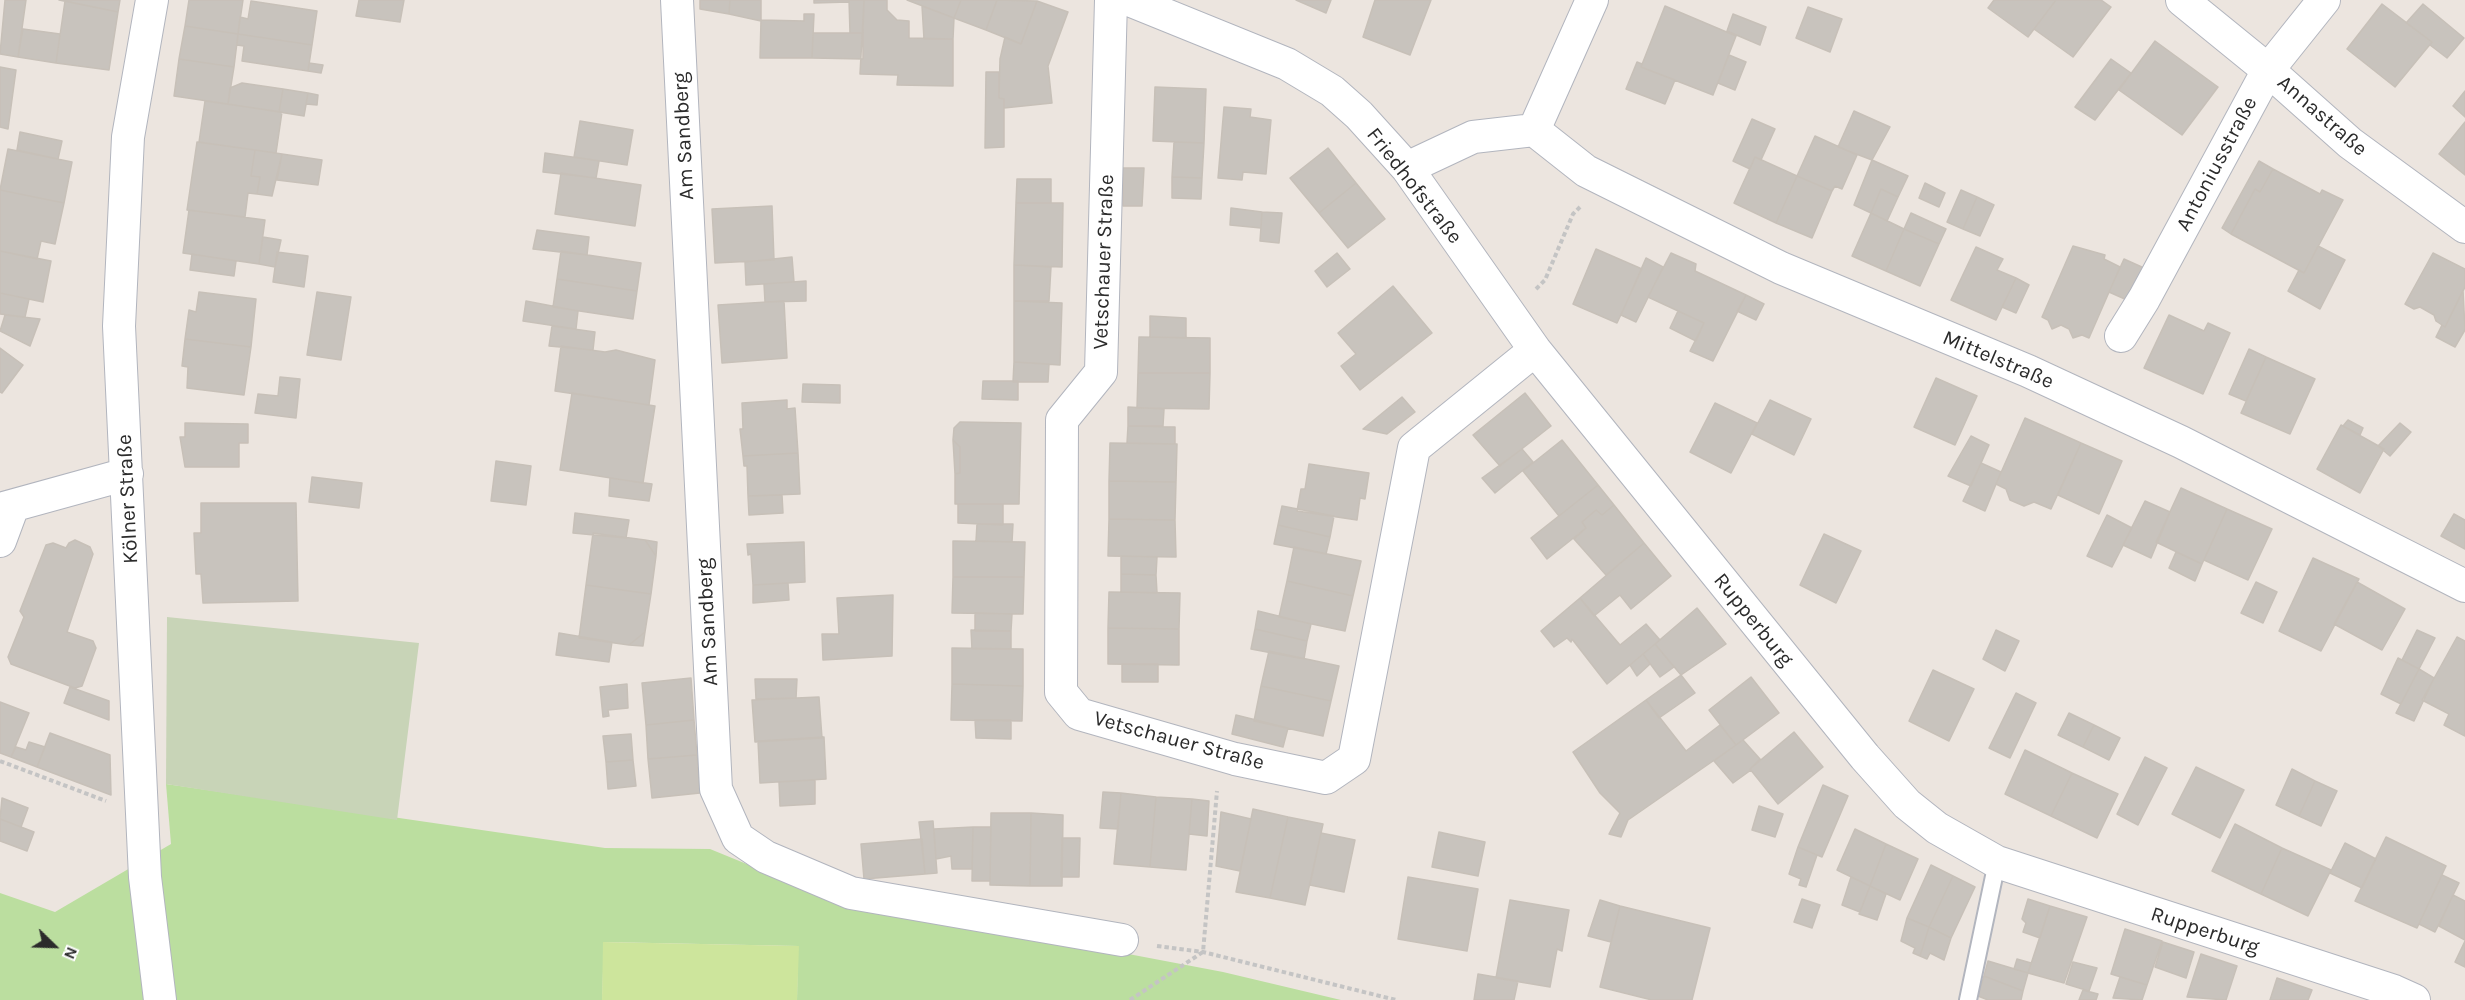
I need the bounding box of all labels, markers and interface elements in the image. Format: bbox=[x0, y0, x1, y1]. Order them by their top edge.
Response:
street label: Annastraße bbox=[2272, 70, 2372, 162]
street label: Am Sandberg bbox=[668, 71, 700, 201]
street label: Antoniusstraße bbox=[2171, 93, 2263, 235]
street label: Friedhofstraße bbox=[1361, 123, 1467, 249]
street label: Vetschauer Straße bbox=[1088, 174, 1120, 350]
street label: Mittelstraße bbox=[1939, 325, 2057, 395]
street label: Kölner Straße bbox=[112, 434, 144, 564]
street label: Am Sandberg bbox=[692, 557, 724, 687]
street label: Rupperburg bbox=[1708, 568, 1798, 672]
street label: Vetschauer Straße bbox=[1091, 706, 1267, 776]
street label: Rupperburg bbox=[2147, 902, 2263, 960]
north arrow bbox=[24, 916, 84, 976]
text: N bbox=[60, 944, 82, 962]

